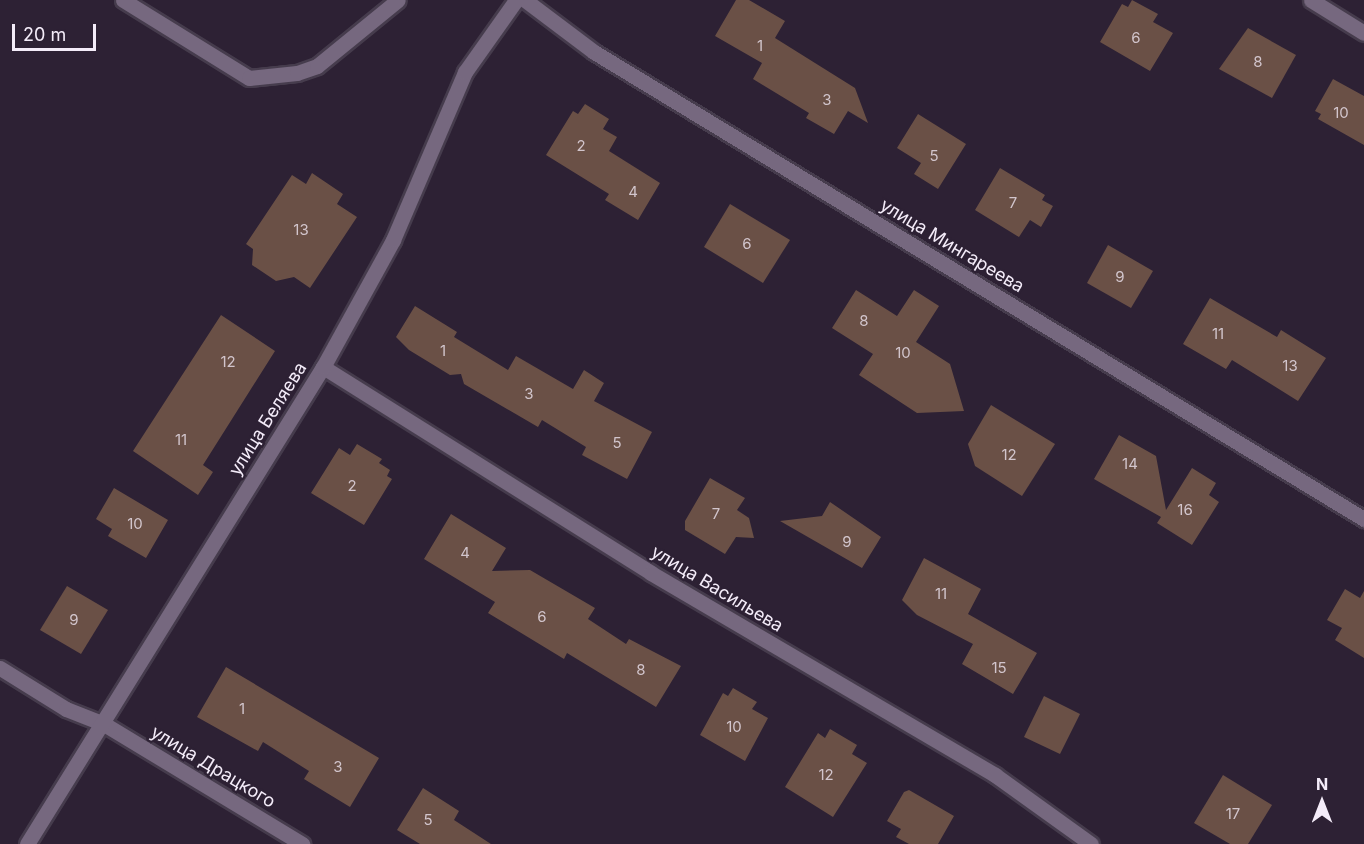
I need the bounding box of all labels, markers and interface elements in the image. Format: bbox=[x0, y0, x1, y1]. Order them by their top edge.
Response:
scale bar bbox=[15, 12, 99, 50]
text: 20 m bbox=[23, 24, 66, 45]
house number: 6 bbox=[1131, 29, 1141, 47]
house number: 1 bbox=[757, 37, 763, 55]
house number: 8 bbox=[1253, 53, 1263, 71]
house number: 3 bbox=[822, 91, 832, 109]
house number: 10 bbox=[1333, 104, 1349, 122]
house number: 2 bbox=[576, 137, 586, 155]
house number: 5 bbox=[929, 147, 939, 165]
house number: 4 bbox=[628, 183, 638, 201]
house number: 7 bbox=[1009, 194, 1017, 212]
street label: улица Мингареева bbox=[876, 195, 1028, 297]
house number: 13 bbox=[293, 221, 309, 239]
house number: 6 bbox=[742, 235, 752, 253]
house number: 9 bbox=[1115, 268, 1125, 286]
house number: 8 bbox=[859, 312, 869, 330]
house number: 11 bbox=[1212, 325, 1224, 343]
house number: 1 bbox=[440, 342, 446, 360]
house number: 10 bbox=[895, 344, 911, 362]
house number: 12 bbox=[220, 353, 236, 371]
house number: 13 bbox=[1282, 357, 1298, 375]
street label: улица Беляева bbox=[225, 358, 311, 480]
house number: 3 bbox=[524, 385, 534, 403]
house number: 11 bbox=[175, 431, 187, 449]
house number: 5 bbox=[612, 434, 622, 452]
house number: 12 bbox=[1001, 446, 1017, 464]
house number: 14 bbox=[1122, 455, 1138, 473]
house number: 2 bbox=[347, 477, 357, 495]
house number: 16 bbox=[1177, 501, 1193, 519]
house number: 7 bbox=[712, 505, 720, 523]
house number: 10 bbox=[127, 515, 143, 533]
house number: 9 bbox=[842, 533, 852, 551]
street label: улица Васильева bbox=[647, 541, 787, 637]
house number: 4 bbox=[460, 544, 470, 562]
house number: 11 bbox=[935, 585, 947, 603]
house number: 6 bbox=[537, 608, 547, 626]
house number: 9 bbox=[69, 611, 79, 629]
house number: 15 bbox=[991, 659, 1007, 677]
house number: 8 bbox=[636, 661, 646, 679]
house number: 1 bbox=[239, 700, 245, 718]
house number: 10 bbox=[726, 718, 742, 736]
street label: улица Драцкого bbox=[147, 721, 279, 813]
house number: 3 bbox=[333, 758, 343, 776]
house number: 12 bbox=[818, 766, 834, 784]
north arrow bbox=[1292, 772, 1352, 832]
text: N bbox=[1316, 774, 1328, 794]
house number: 17 bbox=[1226, 805, 1240, 823]
house number: 5 bbox=[423, 811, 433, 829]

